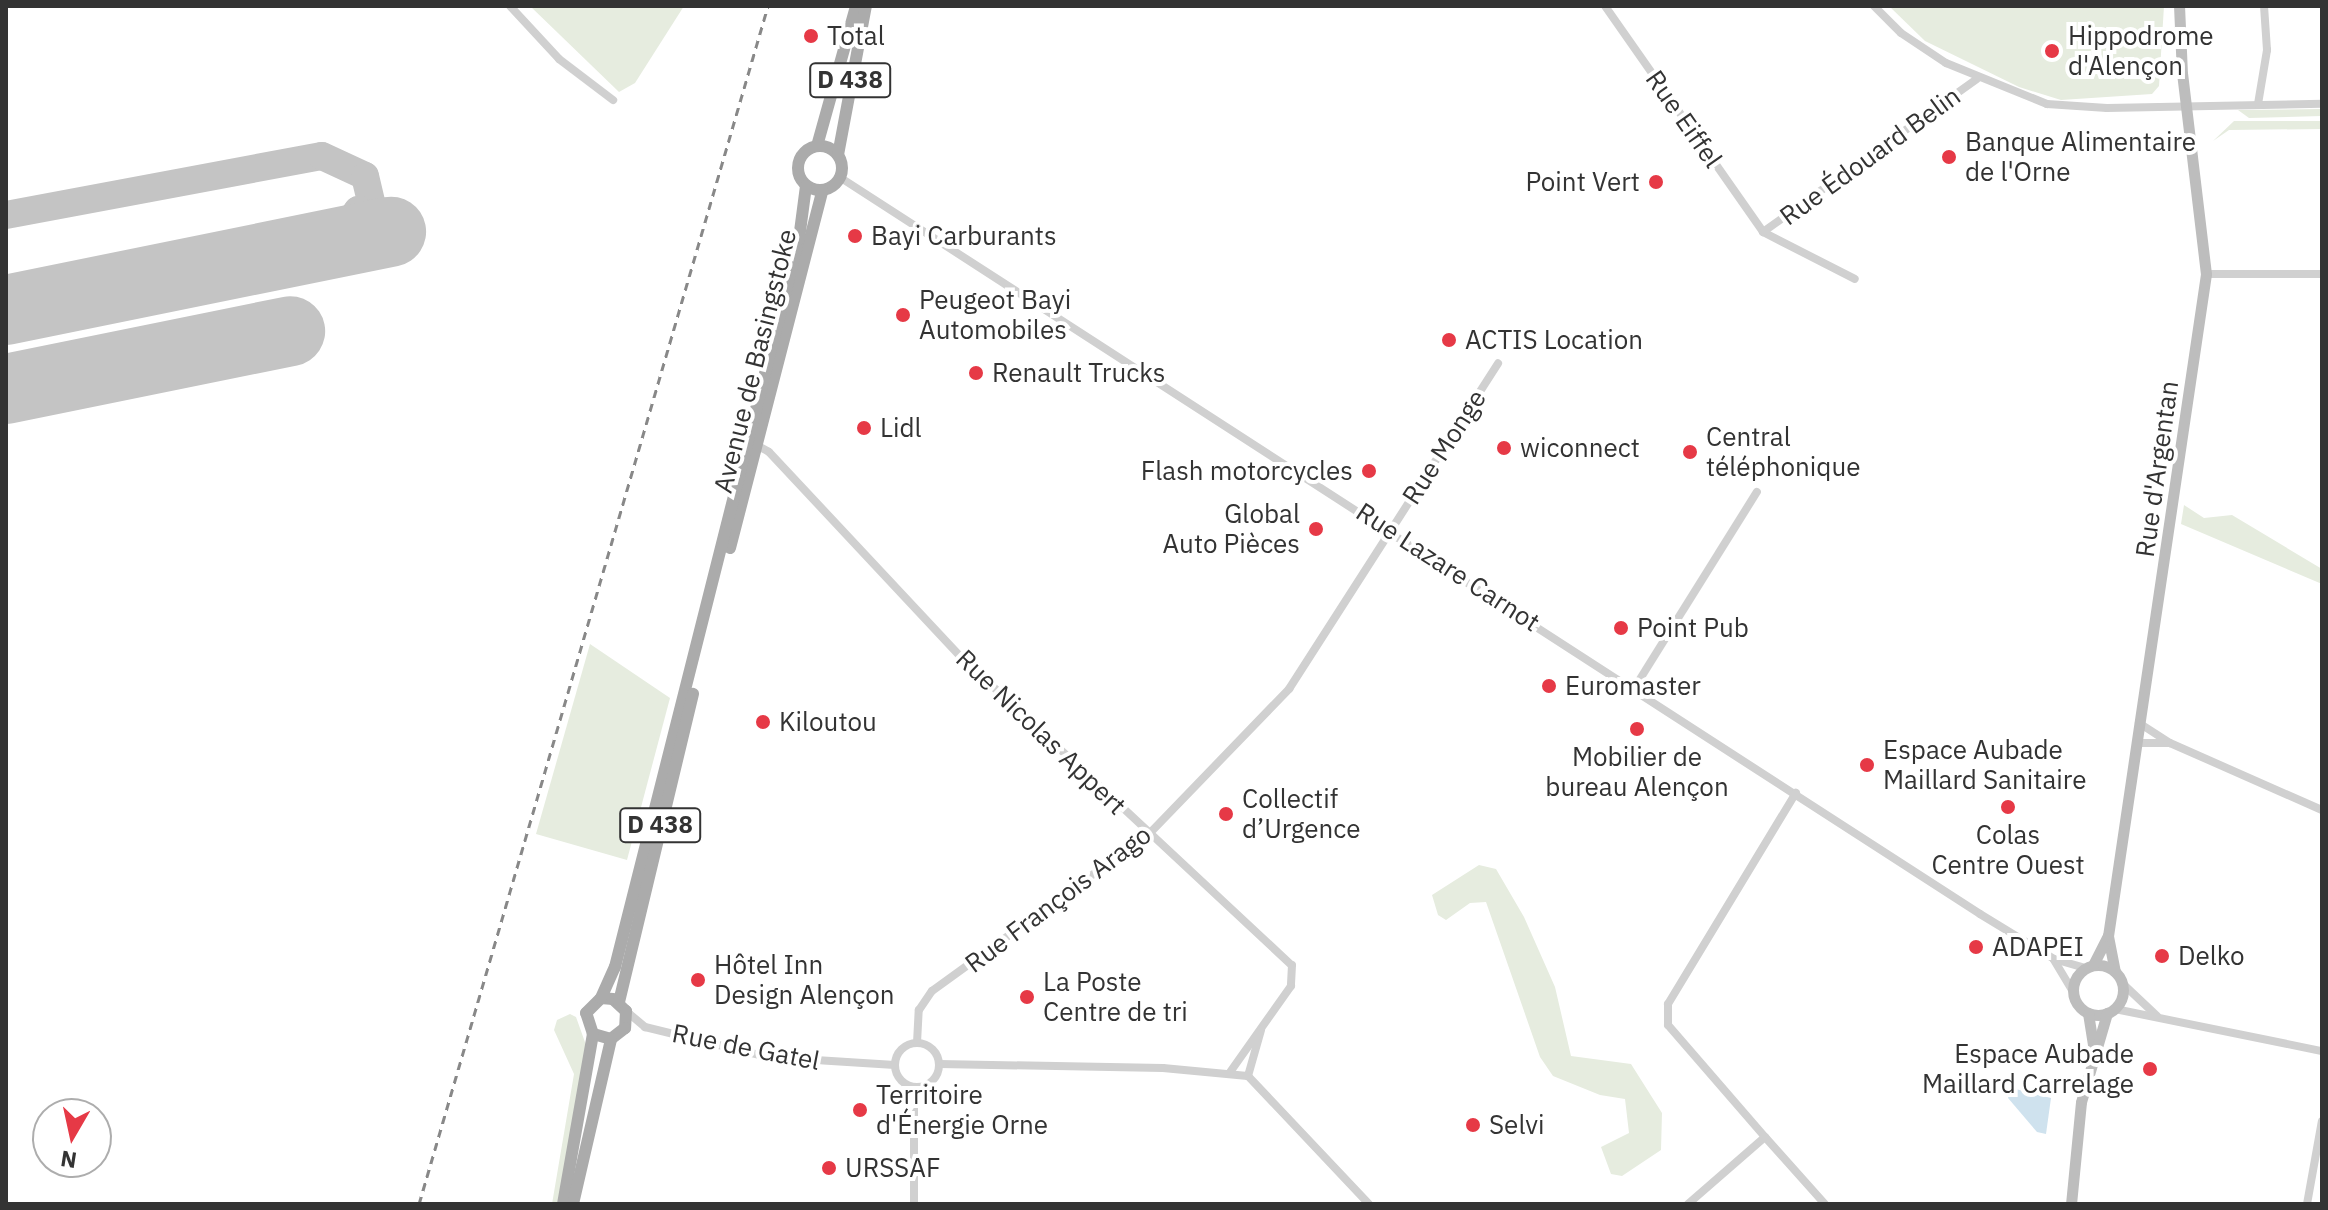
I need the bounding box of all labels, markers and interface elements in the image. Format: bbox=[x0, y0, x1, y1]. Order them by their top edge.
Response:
place label: Total bbox=[827, 20, 885, 52]
place label: Hippodrome d'Alençon bbox=[2068, 20, 2214, 82]
marker: Total bbox=[802, 27, 820, 45]
marker: Hippodrome d'Alençon bbox=[2043, 42, 2061, 60]
road number: D 438 bbox=[808, 60, 892, 100]
street label: Rue Eiffel bbox=[1639, 64, 1729, 174]
street label: Rue Édouard Belin bbox=[1774, 80, 1966, 232]
place label: Banque Alimentaire de l'Orne bbox=[1965, 126, 2196, 188]
marker: Banque Alimentaire de l'Orne bbox=[1940, 148, 1958, 166]
place label: Point Vert bbox=[1526, 166, 1640, 198]
marker: Point Vert bbox=[1647, 173, 1665, 191]
place label: Bayi Carburants bbox=[871, 220, 1057, 252]
street label: Avenue de Basingstoke bbox=[707, 226, 803, 496]
marker: Bayi Carburants bbox=[846, 227, 864, 245]
place label: Peugeot Bayi Automobiles bbox=[919, 284, 1071, 346]
marker: Peugeot Bayi Automobiles bbox=[894, 306, 912, 324]
place label: ACTIS Location bbox=[1465, 324, 1643, 356]
marker: ACTIS Location bbox=[1440, 331, 1458, 349]
place label: Renault Trucks bbox=[992, 357, 1165, 389]
marker: Renault Trucks bbox=[967, 364, 985, 382]
street label: Rue d'Argentan bbox=[2129, 379, 2185, 559]
street label: Rue Monge bbox=[1395, 384, 1493, 510]
place label: Lidl bbox=[880, 412, 922, 444]
marker: Lidl bbox=[855, 419, 873, 437]
place label: Central téléphonique bbox=[1706, 421, 1860, 482]
place label: wiconnect bbox=[1520, 432, 1640, 464]
marker: wiconnect bbox=[1495, 439, 1513, 457]
marker: Central téléphonique bbox=[1681, 443, 1699, 461]
place label: Flash motorcycles bbox=[1141, 455, 1353, 487]
marker: Flash motorcycles bbox=[1360, 462, 1378, 480]
street label: Rue Lazare Carnot bbox=[1350, 496, 1546, 638]
place label: Global Auto Pièces bbox=[1162, 498, 1300, 560]
marker: Global Auto Pièces bbox=[1307, 520, 1325, 538]
place label: Point Pub bbox=[1637, 612, 1749, 644]
marker: Point Pub bbox=[1612, 619, 1630, 637]
street label: Rue Nicolas Appert bbox=[950, 643, 1132, 821]
place label: Euromaster bbox=[1565, 670, 1701, 702]
marker: Euromaster bbox=[1540, 677, 1558, 695]
place label: Kiloutou bbox=[779, 706, 877, 738]
marker: Kiloutou bbox=[754, 713, 772, 731]
marker: Mobilier de bureau Alençon bbox=[1628, 720, 1646, 738]
place label: Espace Aubade Maillard Sanitaire bbox=[1883, 734, 2086, 796]
place label: Mobilier de bureau Alençon bbox=[1545, 741, 1729, 802]
marker: Espace Aubade Maillard Sanitaire bbox=[1858, 756, 1876, 774]
place label: Collectif d’Urgence bbox=[1242, 783, 1361, 844]
marker: Colas Centre Ouest bbox=[1999, 798, 2017, 816]
road number: D 438 bbox=[618, 805, 702, 845]
marker: Collectif d’Urgence bbox=[1217, 805, 1235, 823]
street label: Rue François Arago bbox=[959, 819, 1157, 979]
place label: Colas Centre Ouest bbox=[1931, 819, 2085, 880]
place label: ADAPEI bbox=[1992, 931, 2084, 963]
marker: ADAPEI bbox=[1967, 938, 1985, 956]
place label: Delko bbox=[2178, 940, 2245, 972]
marker: Delko bbox=[2153, 947, 2171, 965]
place label: Hôtel Inn Design Alençon bbox=[714, 949, 895, 1010]
place label: La Poste Centre de tri bbox=[1043, 966, 1188, 1028]
marker: Hôtel Inn Design Alençon bbox=[689, 971, 707, 989]
marker: La Poste Centre de tri bbox=[1018, 988, 1036, 1006]
street label: Rue de Gatel bbox=[670, 1017, 822, 1077]
place label: Espace Aubade Maillard Carrelage bbox=[1922, 1038, 2134, 1100]
marker: Espace Aubade Maillard Carrelage bbox=[2141, 1060, 2159, 1078]
place label: Territoire d'Énergie Orne bbox=[876, 1079, 1048, 1140]
north arrow bbox=[32, 1098, 112, 1178]
marker: Territoire d'Énergie Orne bbox=[851, 1101, 869, 1119]
place label: Selvi bbox=[1489, 1109, 1544, 1141]
marker: Selvi bbox=[1464, 1116, 1482, 1134]
text: N bbox=[58, 1145, 79, 1176]
place label: URSSAF bbox=[845, 1152, 940, 1184]
marker: URSSAF bbox=[820, 1159, 838, 1177]

